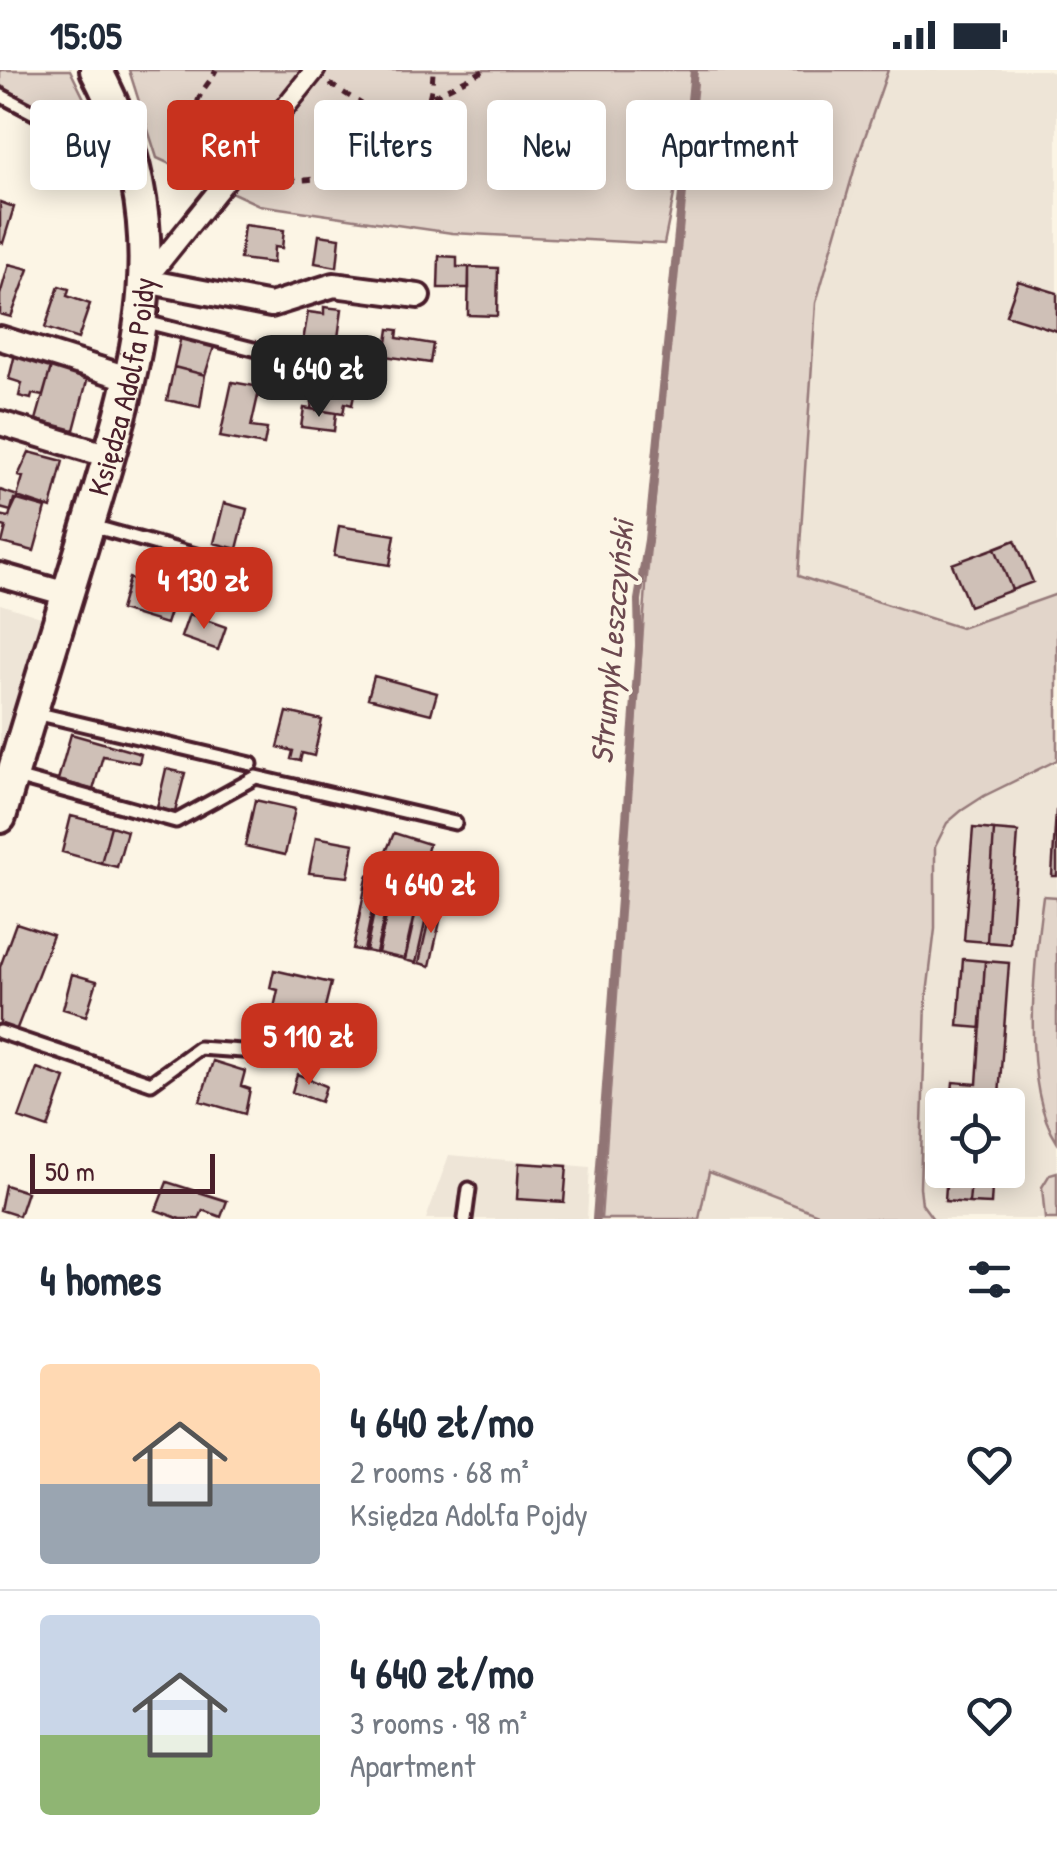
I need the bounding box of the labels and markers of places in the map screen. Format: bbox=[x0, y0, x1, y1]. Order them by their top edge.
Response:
pin: 4 640 zł bbox=[216, 335, 422, 420]
pin: 4 130 zł bbox=[101, 547, 307, 632]
pin: 4 640 zł bbox=[328, 851, 534, 936]
pin: 5 110 zł bbox=[206, 1003, 412, 1088]

